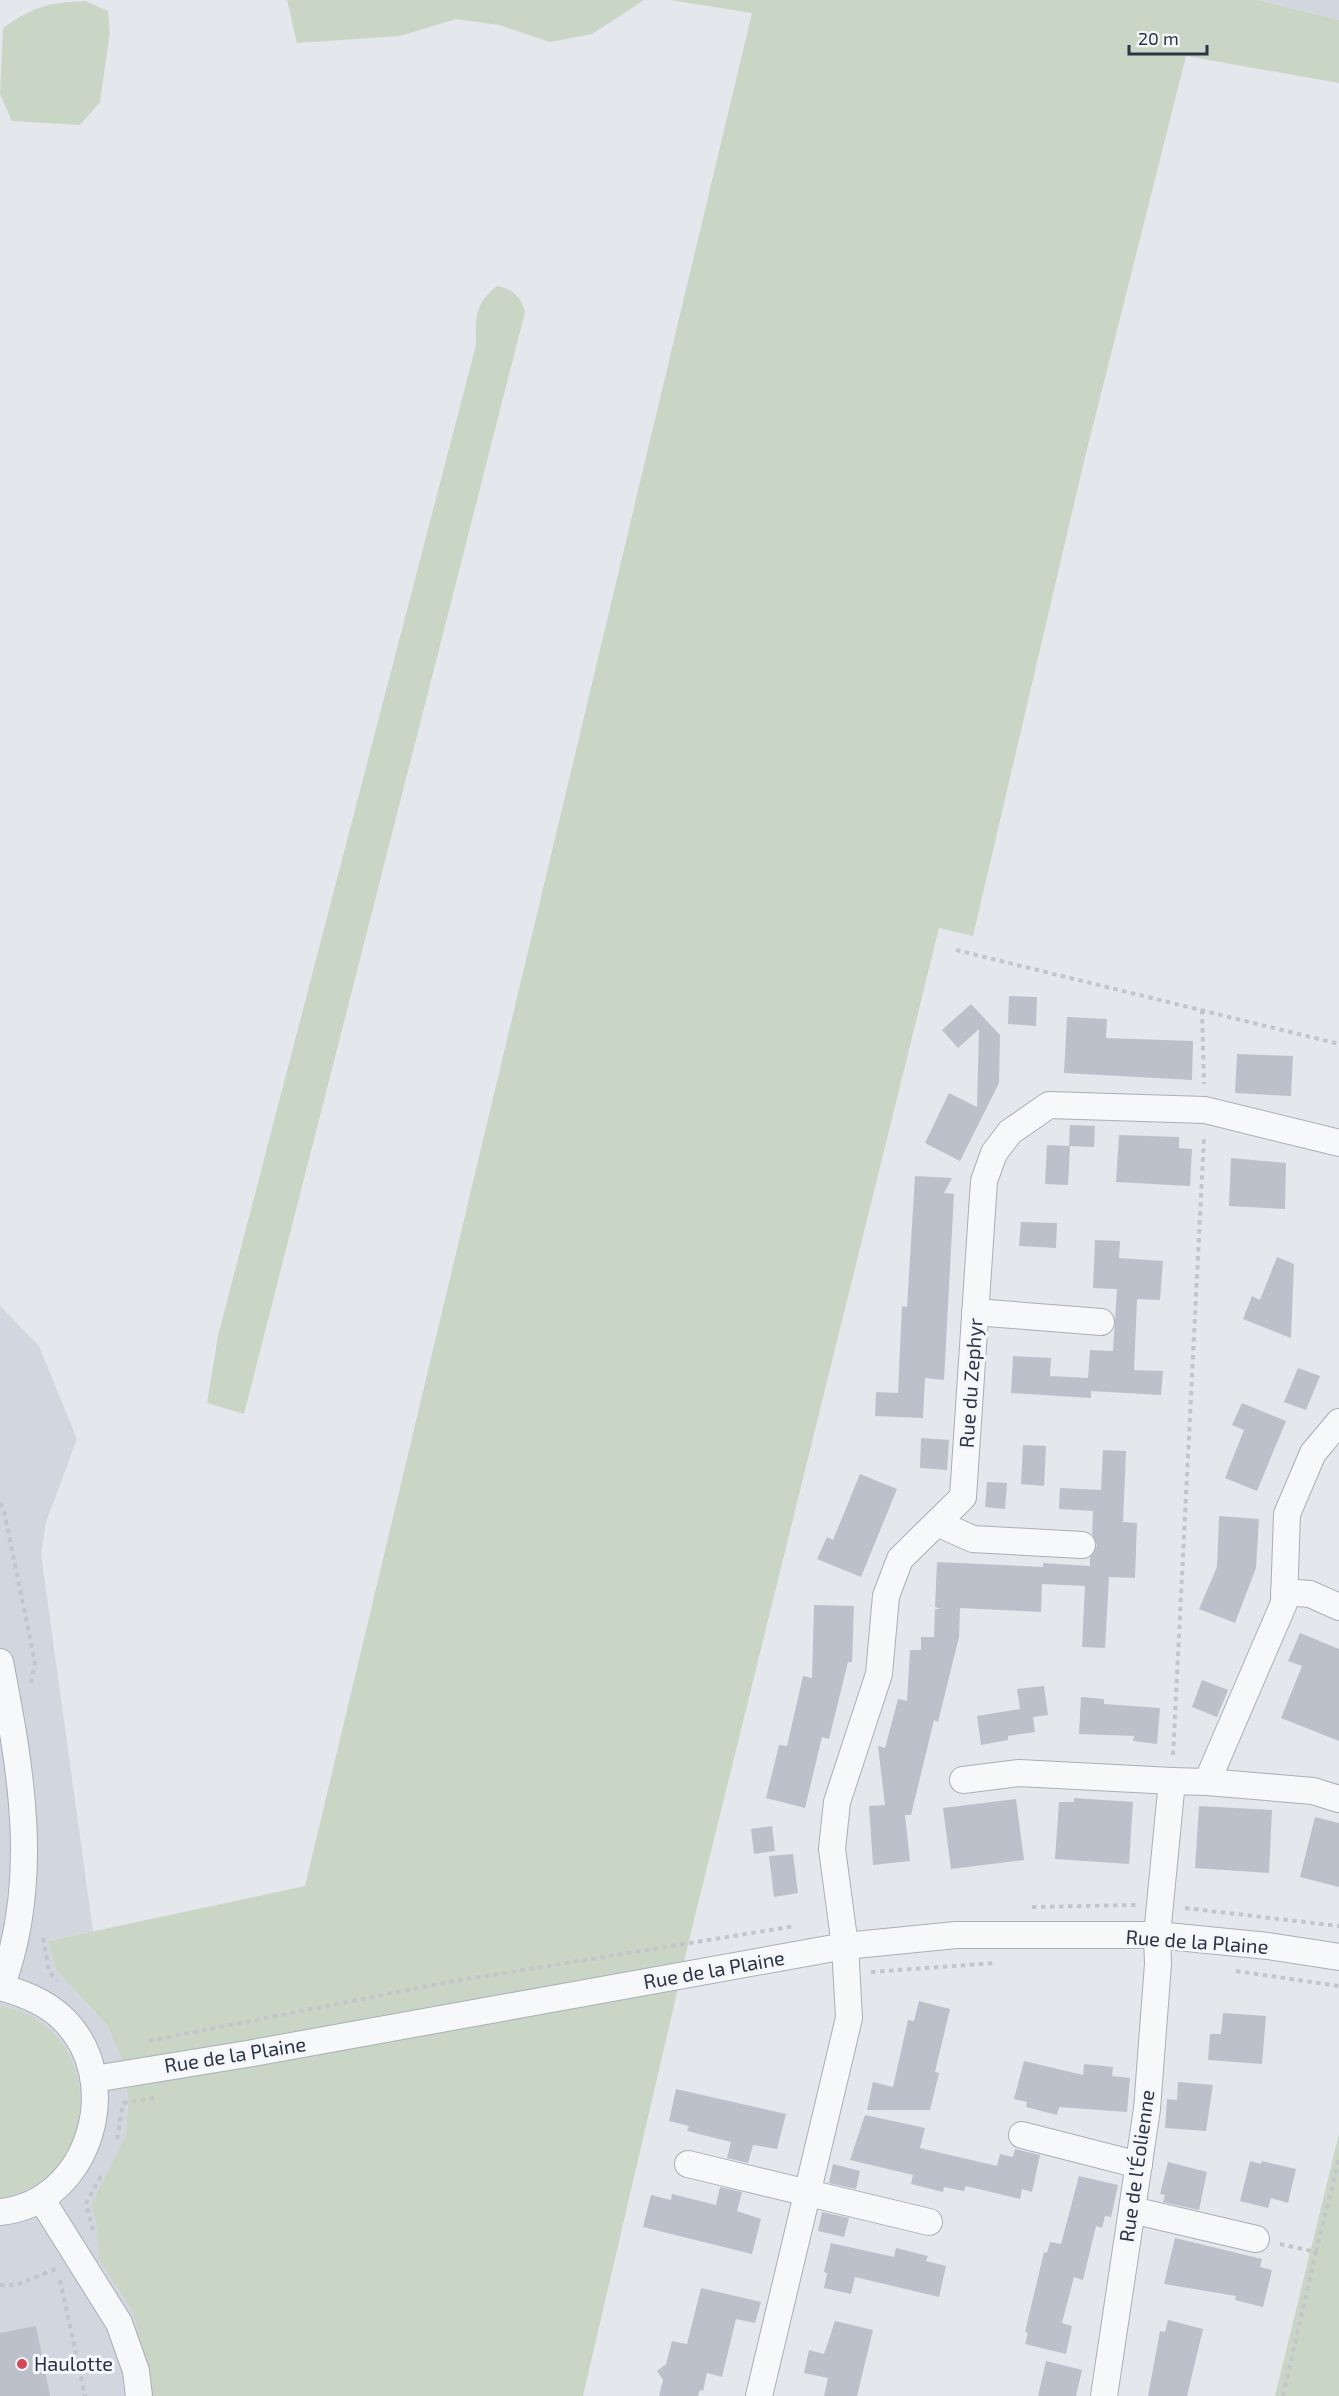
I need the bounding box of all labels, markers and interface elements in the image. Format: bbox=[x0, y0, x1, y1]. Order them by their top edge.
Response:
scale bar bbox=[1129, 18, 1207, 56]
text: 20 m bbox=[1138, 27, 1179, 49]
street label: Rue du Zephyr bbox=[953, 1317, 987, 1449]
street label: Rue de la Plaine bbox=[1125, 1924, 1269, 1958]
street label: Rue de la Plaine bbox=[641, 1945, 786, 1993]
street label: Rue de la Plaine bbox=[162, 2031, 307, 2077]
street label: Rue de l'Éolienne bbox=[1113, 2088, 1159, 2244]
place label: Haulotte bbox=[34, 2351, 113, 2375]
marker: Haulotte bbox=[15, 2357, 29, 2371]

